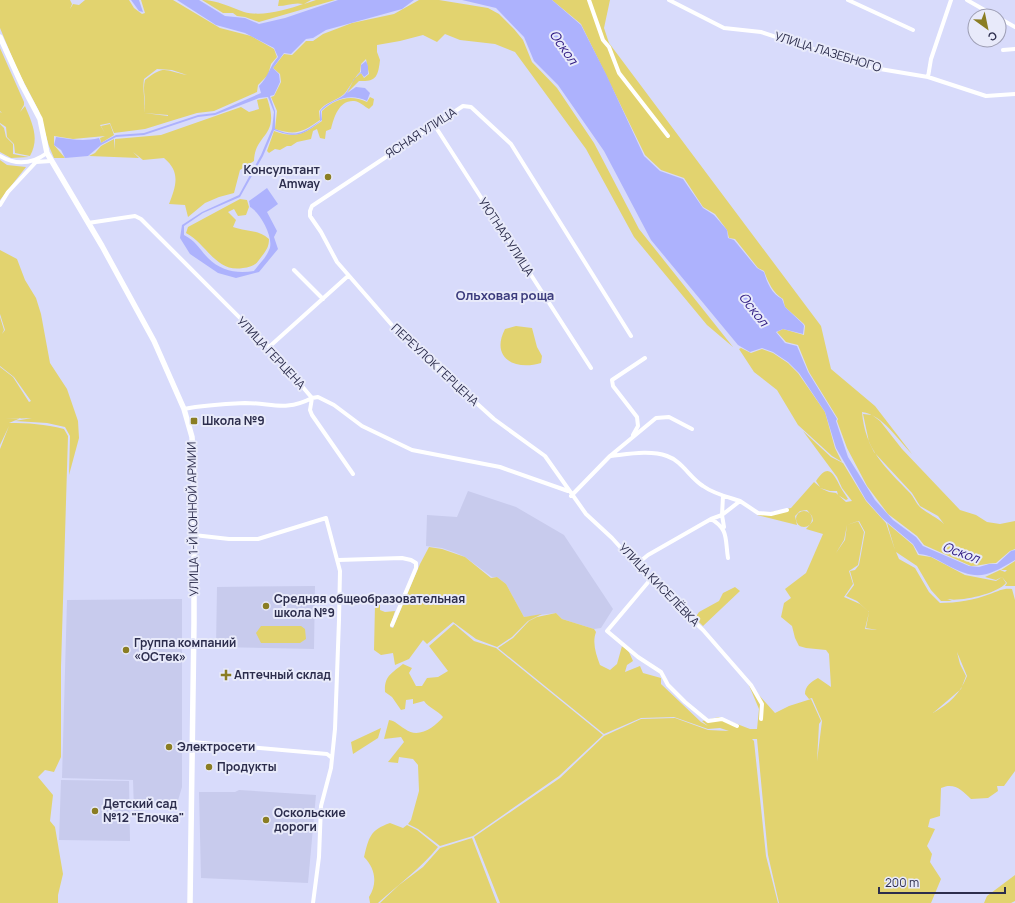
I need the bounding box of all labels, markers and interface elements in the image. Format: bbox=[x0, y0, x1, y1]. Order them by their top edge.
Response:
north arrow bbox=[967, 8, 1007, 48]
water label: Оскол bbox=[546, 26, 583, 69]
street label: УЛИЦА ЛАЗЕБНОГО bbox=[773, 27, 884, 76]
text: С bbox=[985, 28, 1000, 45]
street label: ЯСНАЯ УЛИЦА bbox=[382, 103, 460, 162]
place label: Консультант Amway bbox=[244, 161, 321, 192]
marker: Консультант Amway bbox=[323, 172, 333, 182]
street label: УЮТНАЯ УЛИЦА bbox=[475, 194, 538, 280]
district label: Ольховая роща bbox=[456, 286, 554, 304]
water label: Оскол bbox=[735, 288, 774, 331]
street label: УЛИЦА ГЕРЦЕНА bbox=[233, 313, 310, 393]
street label: ПЕРЕУЛОК ГЕРЦЕНА bbox=[388, 320, 483, 410]
place label: Школа №9 bbox=[202, 412, 265, 429]
marker: Школа №9 bbox=[189, 416, 199, 426]
street label: УЛИЦА 1-Й КОННОЙ АРМИИ bbox=[183, 442, 202, 596]
water label: Оскол bbox=[940, 537, 983, 567]
street label: УЛИЦА КИСЕЛЁВКА bbox=[615, 539, 704, 630]
place label: Средняя общеобразовательная школа №9 bbox=[274, 590, 465, 621]
marker: Средняя общеобразовательная школа №9 bbox=[261, 601, 271, 611]
place label: Группа компаний «ОСтек» bbox=[134, 634, 236, 665]
marker: Группа компаний «ОСтек» bbox=[121, 645, 131, 655]
place label: Аптечный склад bbox=[234, 666, 331, 683]
marker: Аптечный склад bbox=[221, 670, 231, 680]
place label: Электросети bbox=[177, 738, 255, 755]
marker: Электросети bbox=[164, 742, 174, 752]
place label: Продукты bbox=[217, 758, 277, 775]
marker: Продукты bbox=[204, 762, 214, 772]
place label: Детский сад №12 "Елочка" bbox=[103, 795, 184, 826]
place label: Оскольские дороги bbox=[274, 804, 346, 835]
marker: Детский сад №12 "Елочка" bbox=[90, 806, 100, 816]
marker: Оскольские дороги bbox=[261, 815, 271, 825]
scale bar bbox=[879, 869, 1005, 895]
text: 200 m bbox=[885, 874, 919, 891]

